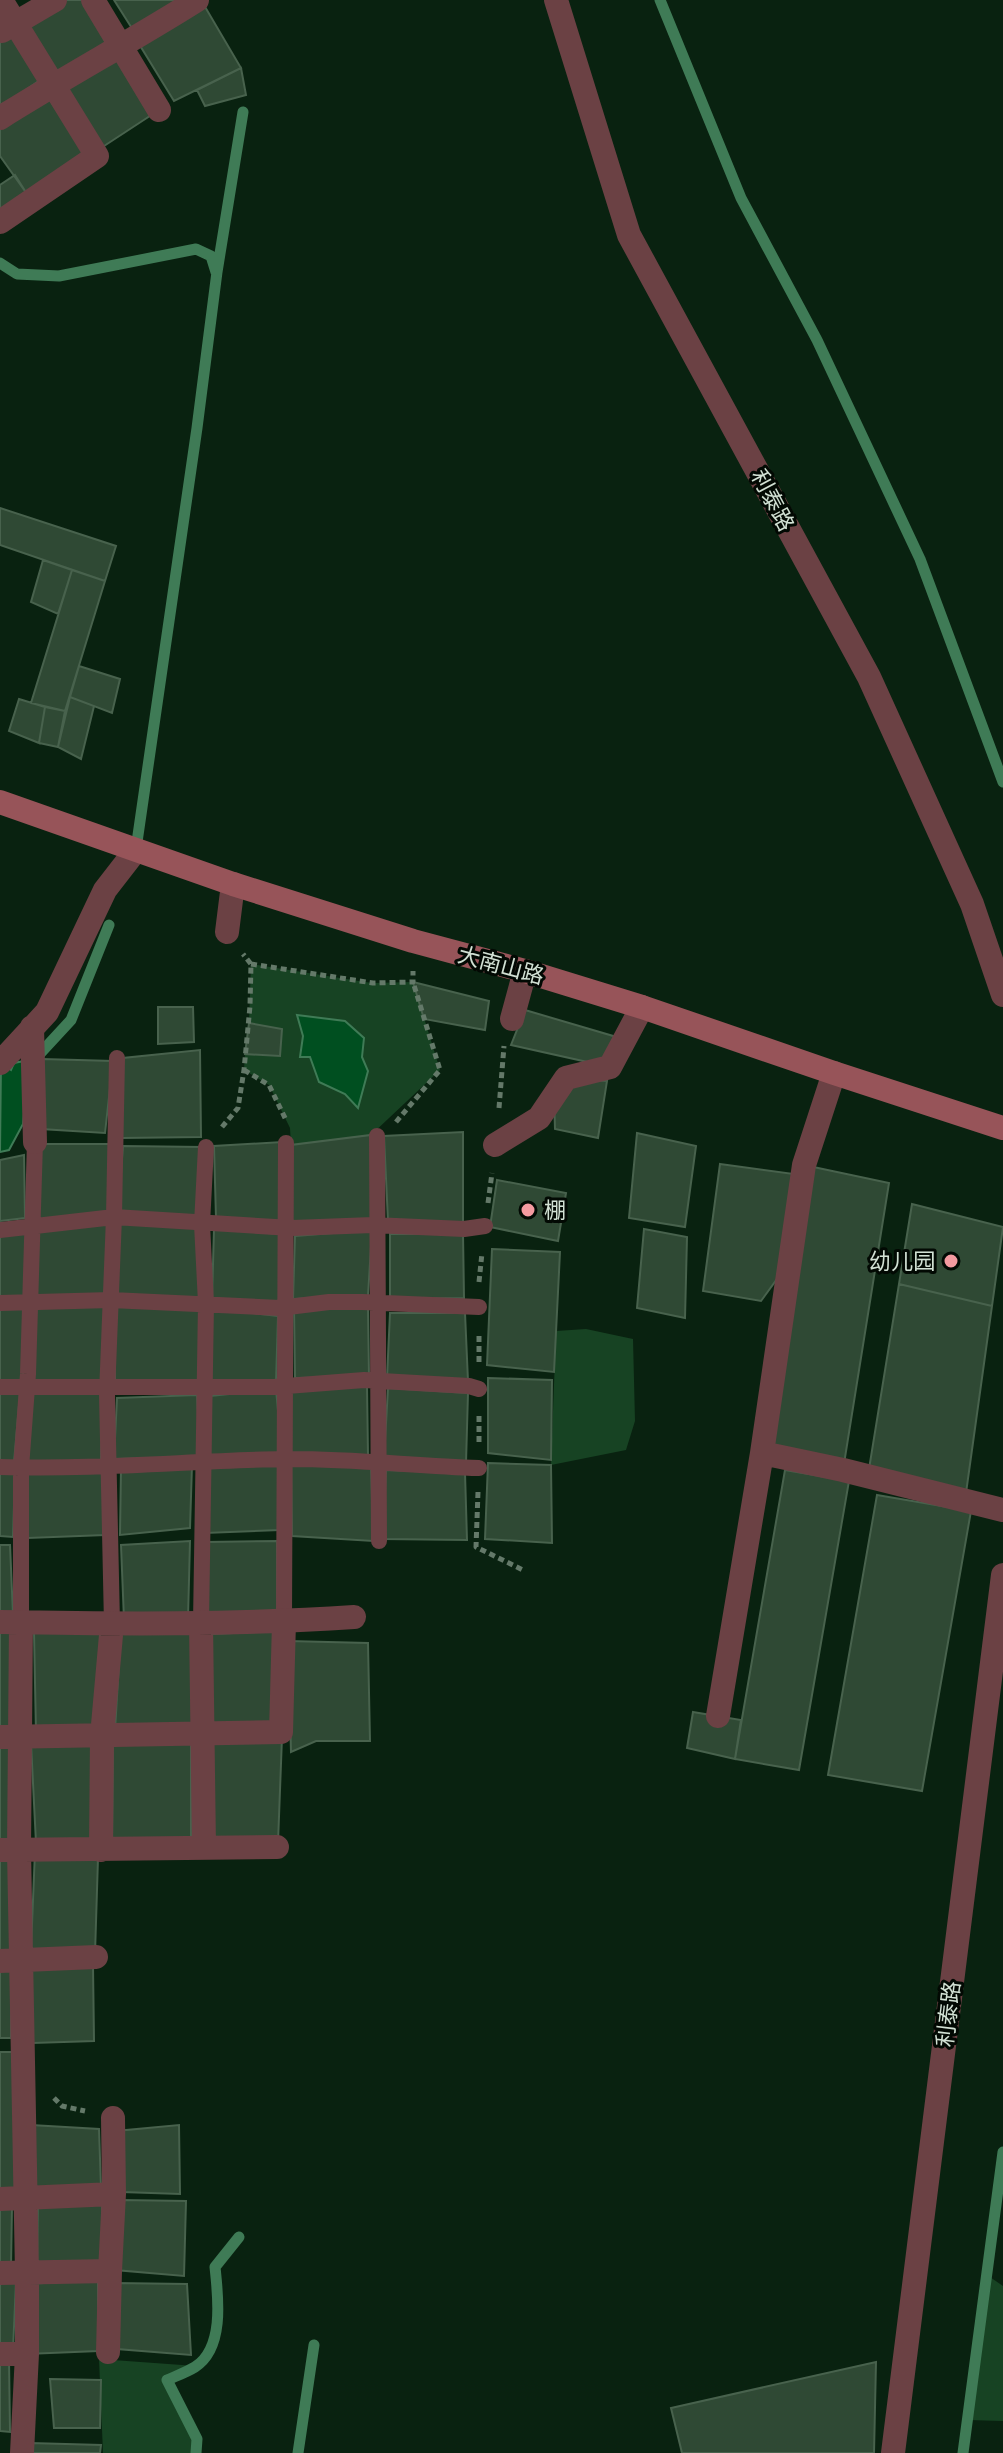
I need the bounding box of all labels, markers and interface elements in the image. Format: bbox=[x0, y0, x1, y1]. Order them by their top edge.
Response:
street label: 利泰路 bbox=[745, 464, 801, 536]
street label: 大南山路 bbox=[455, 940, 547, 990]
place label: 棚 bbox=[544, 1196, 566, 1224]
marker: 棚 bbox=[519, 1201, 537, 1219]
place label: 幼儿园 bbox=[869, 1247, 935, 1275]
marker: 幼儿园 bbox=[942, 1252, 960, 1270]
street label: 利泰路 bbox=[930, 1980, 966, 2048]

